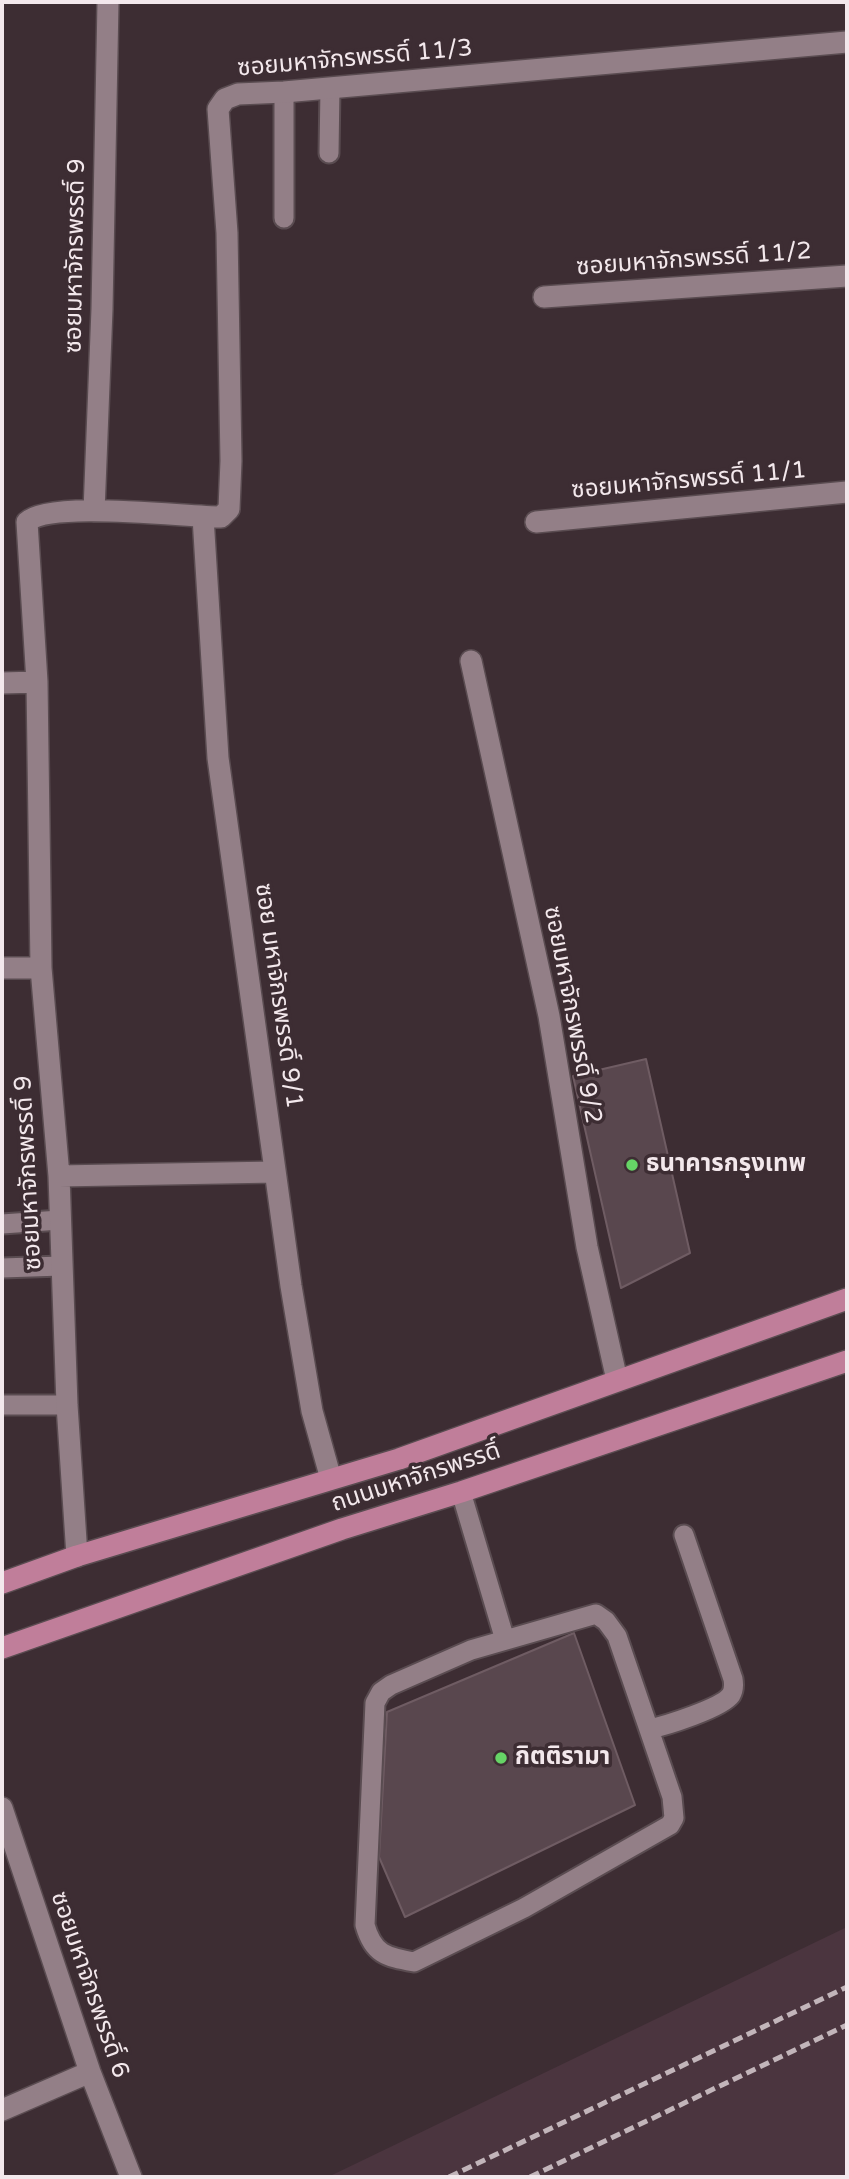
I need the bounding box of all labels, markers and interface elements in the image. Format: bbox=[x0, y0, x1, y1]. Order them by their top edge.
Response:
street label: ซอยมหาจักรพรรดิ์ 11/3 bbox=[236, 34, 474, 84]
street label: ซอยมหาจักรพรรดิ์ 9 bbox=[60, 158, 92, 354]
street label: ซอยมหาจักรพรรดิ์ 11/2 bbox=[575, 237, 813, 283]
street label: ซอยมหาจักรพรรดิ์ 11/1 bbox=[570, 456, 808, 506]
street label: ซอย มหาจักรพรรดิ์ 9/1 bbox=[248, 882, 308, 1110]
street label: ซอยมหาจักรพรรดิ์ 9/2 bbox=[537, 904, 607, 1126]
street label: ซอยมหาจักรพรรดิ์ 9 bbox=[10, 1075, 48, 1271]
place label: ธนาคารกรุงเทพ bbox=[646, 1151, 806, 1179]
marker: ธนาคารกรุงเทพ bbox=[624, 1157, 640, 1173]
street label: ถนนมหาจักรพรรดิ์ bbox=[328, 1437, 504, 1519]
place label: กิตติรามา bbox=[515, 1744, 610, 1772]
marker: กิตติรามา bbox=[493, 1750, 509, 1766]
street label: ซอยมหาจักรพรรดิ์ 6 bbox=[44, 1888, 134, 2082]

